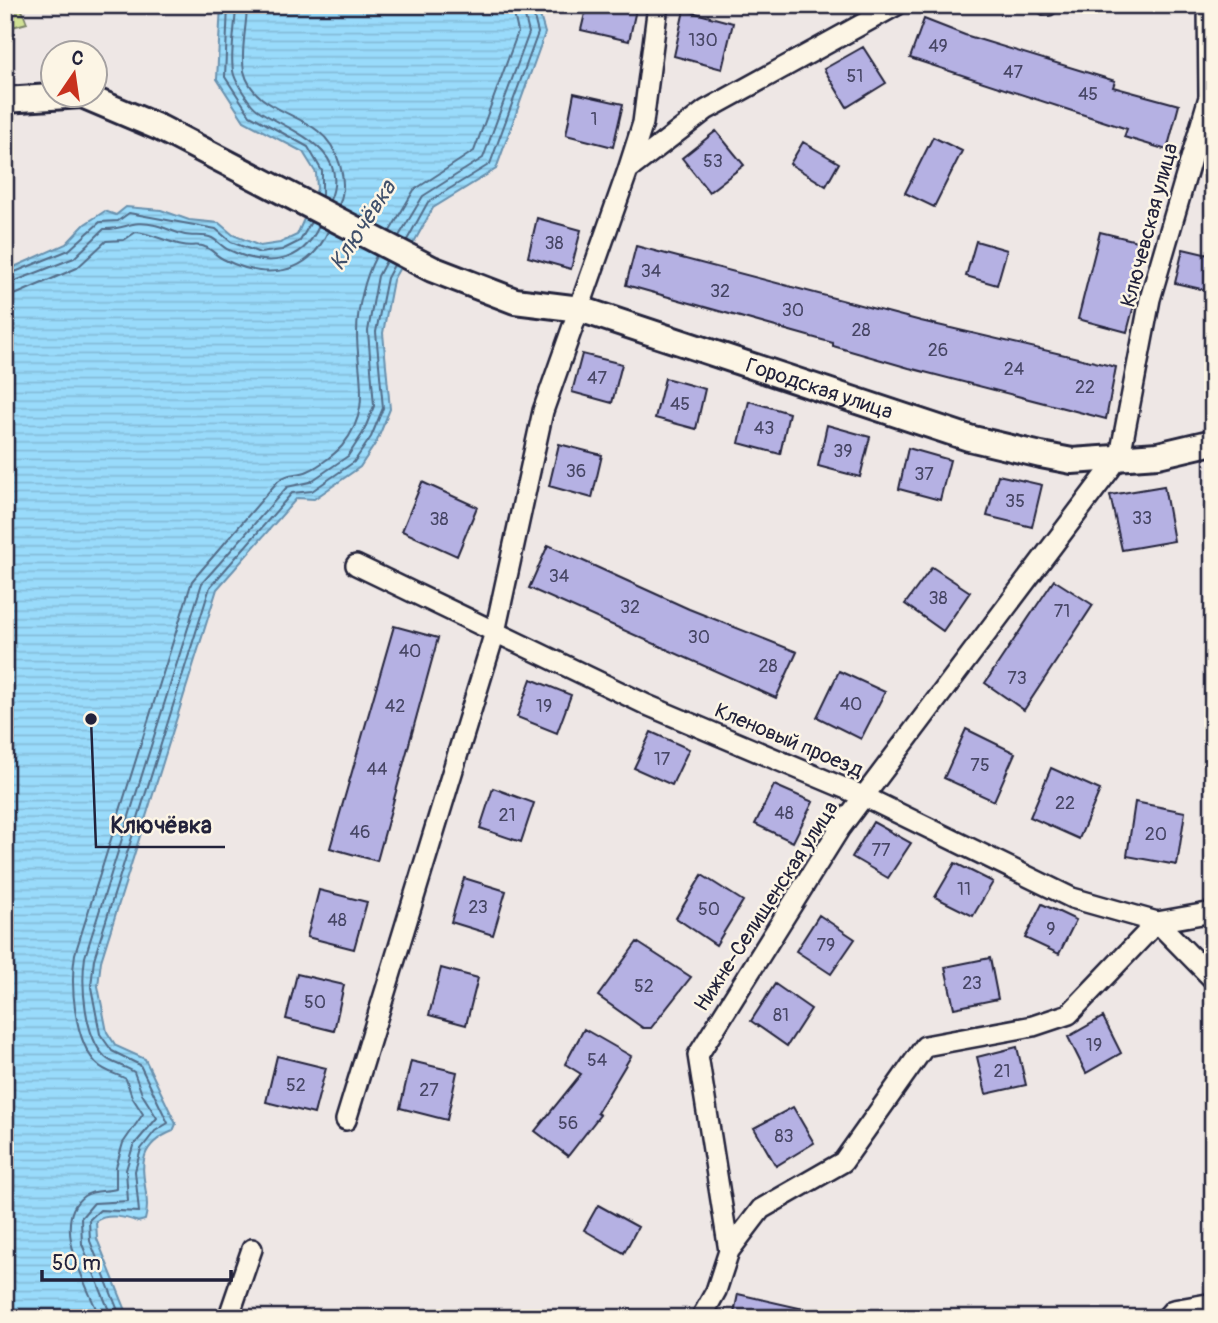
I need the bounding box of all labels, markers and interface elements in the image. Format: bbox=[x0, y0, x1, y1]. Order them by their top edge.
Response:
house number: 130 bbox=[688, 29, 718, 52]
house number: 49 bbox=[928, 35, 948, 58]
north arrow bbox=[38, 38, 108, 108]
text: С bbox=[69, 45, 86, 71]
house number: 47 bbox=[1003, 61, 1023, 84]
house number: 51 bbox=[847, 65, 863, 88]
house number: 45 bbox=[1078, 83, 1098, 106]
house number: 1 bbox=[590, 108, 598, 131]
street label: Ключевская улица bbox=[1115, 140, 1184, 310]
house number: 53 bbox=[703, 150, 723, 173]
water label: Ключёвка bbox=[323, 174, 403, 276]
house number: 38 bbox=[544, 232, 564, 255]
house number: 34 bbox=[641, 260, 662, 283]
house number: 32 bbox=[710, 280, 730, 303]
house number: 30 bbox=[782, 299, 804, 322]
house number: 28 bbox=[851, 319, 871, 342]
house number: 26 bbox=[928, 339, 948, 362]
street label: Городская улица bbox=[742, 352, 896, 426]
house number: 24 bbox=[1004, 358, 1025, 381]
house number: 47 bbox=[587, 367, 607, 390]
house number: 22 bbox=[1075, 376, 1095, 399]
house number: 45 bbox=[670, 393, 690, 416]
house number: 43 bbox=[754, 417, 774, 440]
house number: 39 bbox=[833, 440, 853, 463]
house number: 36 bbox=[566, 460, 586, 483]
house number: 37 bbox=[914, 463, 934, 486]
house number: 35 bbox=[1005, 490, 1025, 513]
house number: 33 bbox=[1132, 507, 1152, 530]
house number: 38 bbox=[429, 508, 449, 531]
house number: 34 bbox=[549, 565, 570, 588]
house number: 38 bbox=[928, 587, 948, 610]
house number: 32 bbox=[620, 596, 640, 619]
house number: 71 bbox=[1054, 600, 1070, 623]
house number: 30 bbox=[688, 626, 710, 649]
house number: 40 bbox=[399, 640, 421, 663]
house number: 28 bbox=[758, 655, 778, 678]
house number: 73 bbox=[1007, 667, 1027, 690]
house number: 40 bbox=[840, 693, 862, 716]
house number: 42 bbox=[385, 695, 405, 718]
house number: 19 bbox=[536, 695, 552, 718]
street label: Кленовый проезд bbox=[711, 697, 867, 784]
house number: 17 bbox=[654, 748, 671, 771]
house number: 75 bbox=[970, 754, 990, 777]
house number: 44 bbox=[367, 758, 388, 781]
house number: 22 bbox=[1055, 792, 1075, 815]
street label: Нижне-Селищенская улица bbox=[688, 796, 845, 1017]
house number: 48 bbox=[774, 802, 794, 825]
callout: Ключёвка bbox=[96, 803, 225, 847]
house number: 21 bbox=[498, 804, 516, 827]
text: Ключёвка bbox=[110, 811, 212, 840]
house number: 46 bbox=[350, 821, 370, 844]
house number: 20 bbox=[1145, 823, 1167, 846]
house number: 77 bbox=[871, 839, 891, 862]
house number: 11 bbox=[957, 878, 971, 901]
house number: 23 bbox=[468, 896, 488, 919]
house number: 50 bbox=[698, 898, 720, 921]
house number: 48 bbox=[327, 909, 347, 932]
house number: 9 bbox=[1046, 918, 1056, 941]
house number: 79 bbox=[817, 934, 835, 957]
house number: 23 bbox=[962, 972, 982, 995]
house number: 52 bbox=[634, 975, 654, 998]
house number: 50 bbox=[304, 991, 326, 1014]
house number: 81 bbox=[773, 1004, 789, 1027]
house number: 19 bbox=[1086, 1034, 1102, 1057]
house number: 54 bbox=[587, 1049, 608, 1072]
house number: 21 bbox=[993, 1060, 1011, 1083]
house number: 52 bbox=[286, 1074, 306, 1097]
house number: 27 bbox=[419, 1079, 439, 1102]
house number: 56 bbox=[558, 1112, 578, 1135]
house number: 83 bbox=[774, 1125, 794, 1148]
scale bar bbox=[42, 1239, 231, 1283]
text: 50 m bbox=[52, 1250, 101, 1277]

